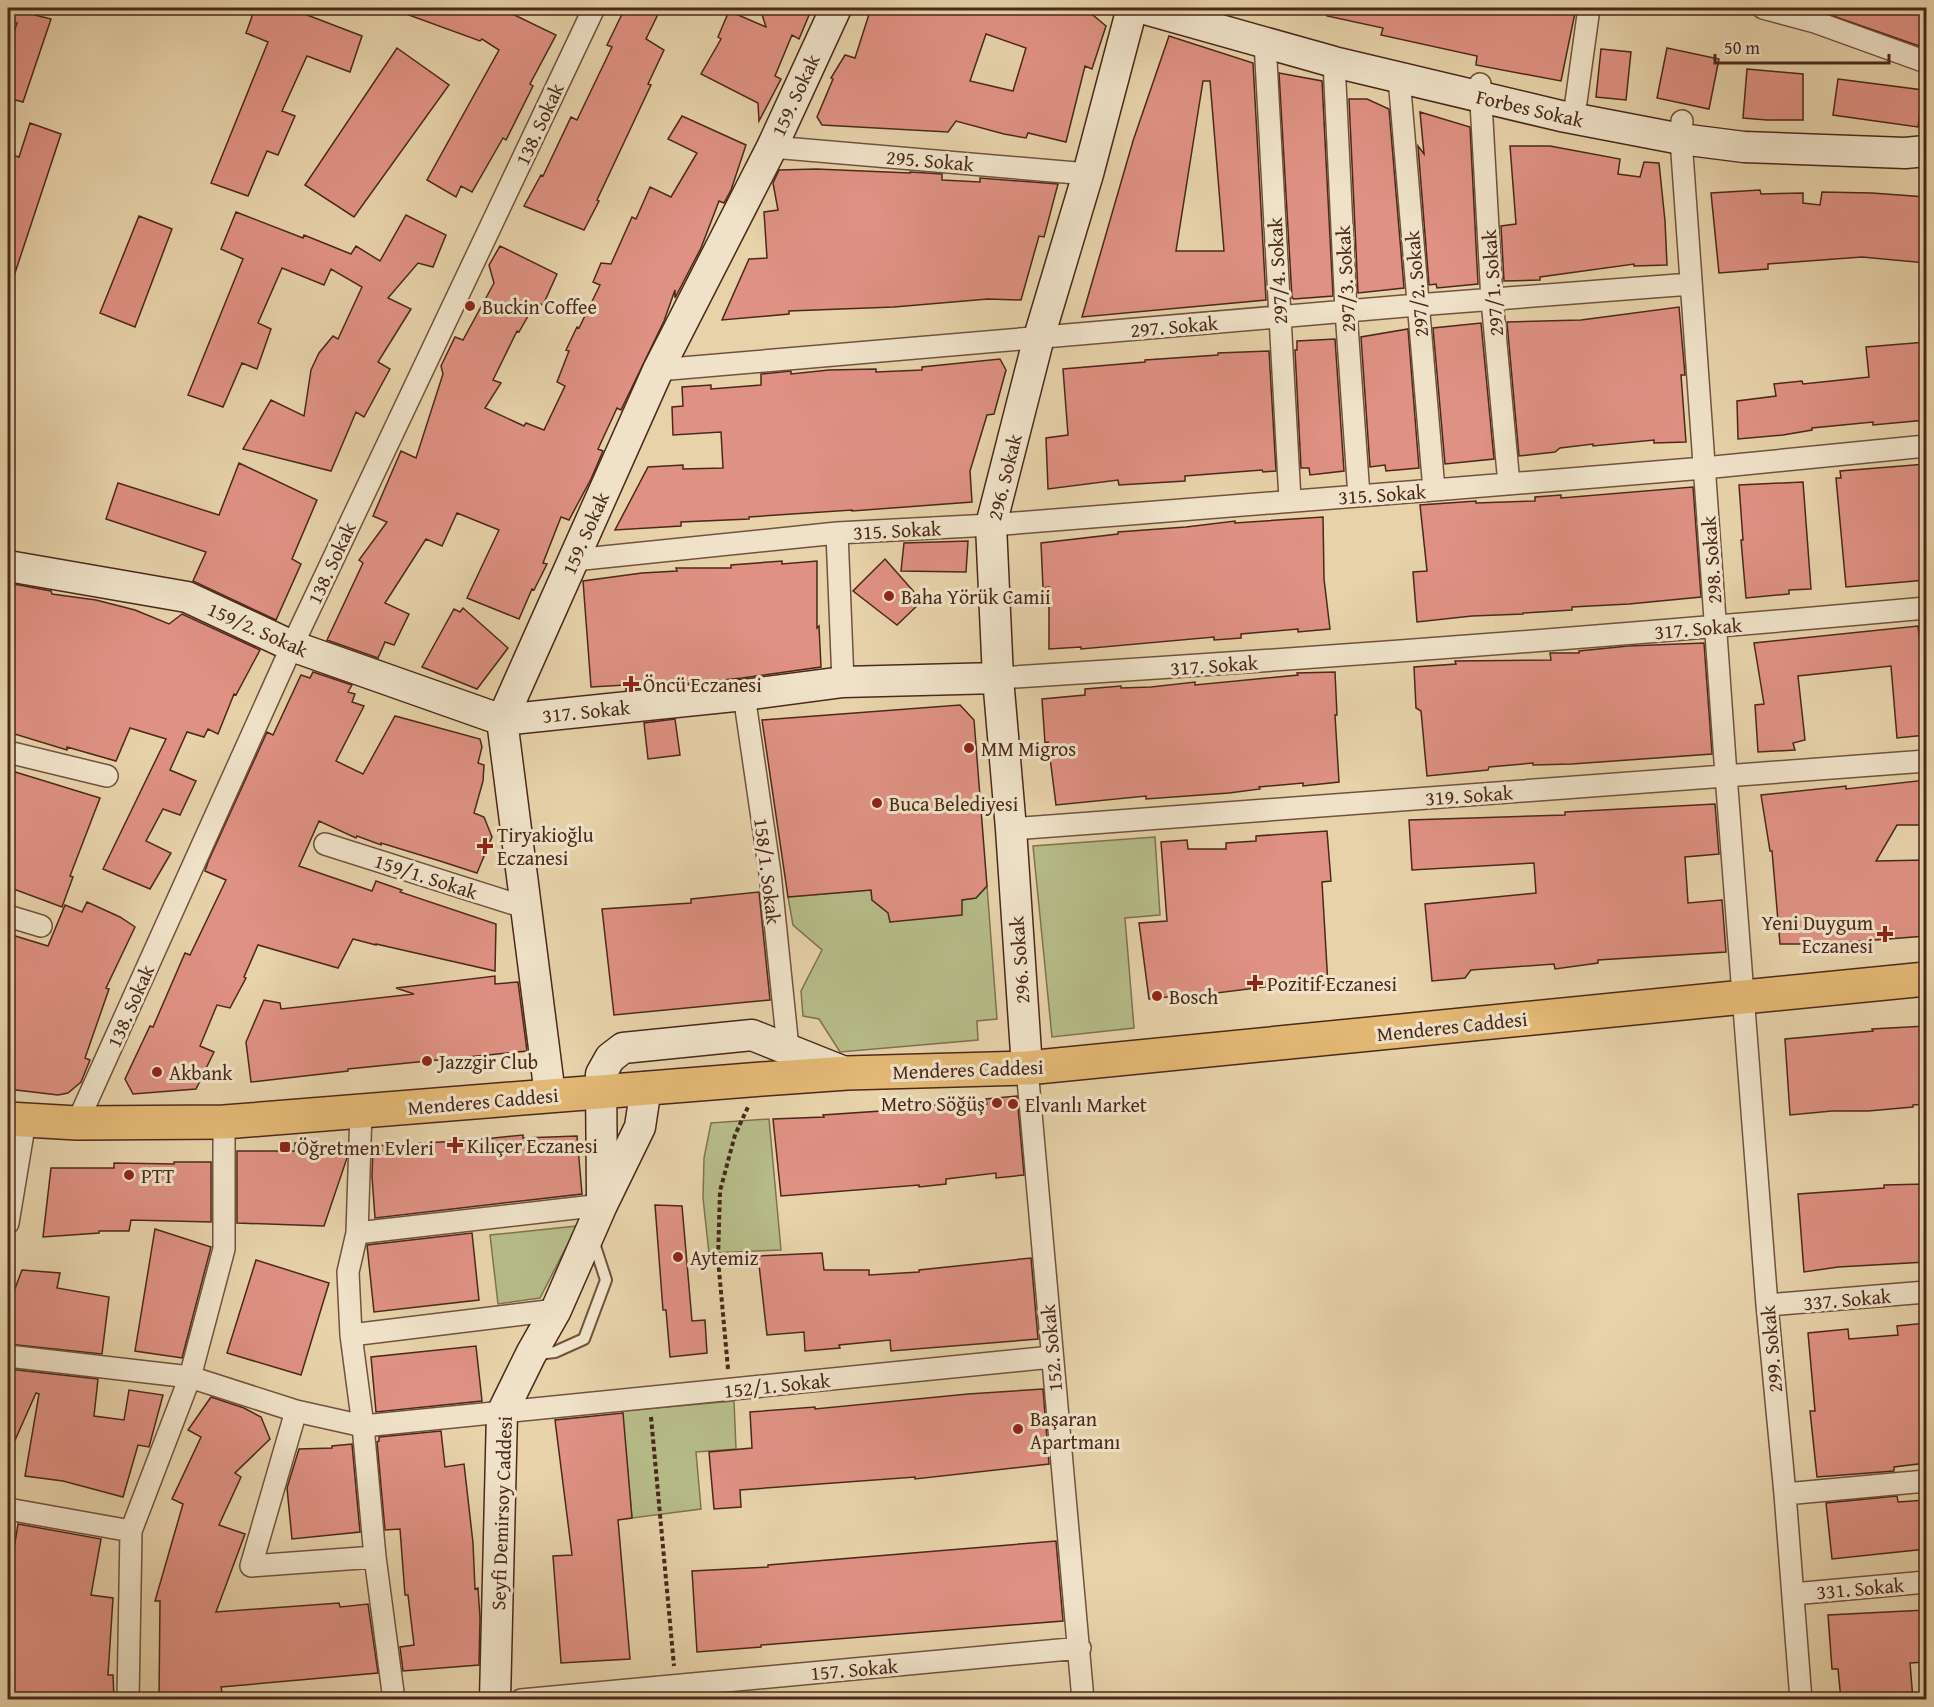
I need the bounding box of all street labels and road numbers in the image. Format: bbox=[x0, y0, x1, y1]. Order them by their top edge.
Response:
street label: 159. Sokak bbox=[763, 48, 827, 141]
street label: 138. Sokak bbox=[507, 77, 571, 170]
street label: Forbes Sokak bbox=[1474, 82, 1587, 135]
street label: 295. Sokak bbox=[885, 142, 976, 178]
street label: 297/4. Sokak bbox=[1260, 216, 1294, 325]
street label: 297/3. Sokak bbox=[1328, 224, 1362, 333]
street label: 297/1. Sokak bbox=[1474, 228, 1510, 337]
street label: 297/2. Sokak bbox=[1397, 229, 1435, 339]
street label: 297. Sokak bbox=[1129, 308, 1220, 344]
street label: 296. Sokak bbox=[979, 430, 1029, 523]
street label: 315. Sokak bbox=[1337, 476, 1428, 512]
street label: 159. Sokak bbox=[554, 486, 616, 579]
street label: 315. Sokak bbox=[852, 513, 942, 547]
street label: 298. Sokak bbox=[1693, 514, 1729, 605]
street label: 138. Sokak bbox=[299, 516, 363, 609]
street label: 159/2. Sokak bbox=[203, 594, 314, 664]
street label: 317. Sokak bbox=[1653, 610, 1744, 646]
street label: 317. Sokak bbox=[1169, 647, 1260, 683]
street label: 317. Sokak bbox=[541, 692, 632, 730]
street label: 319. Sokak bbox=[1424, 777, 1515, 813]
street label: 158/1. Sokak bbox=[747, 816, 789, 927]
street label: 159/1. Sokak bbox=[371, 846, 482, 907]
street label: 296. Sokak bbox=[1001, 914, 1037, 1005]
street label: 138. Sokak bbox=[99, 959, 161, 1052]
street label: Menderes Caddesi bbox=[1375, 1004, 1529, 1048]
street label: Menderes Caddesi bbox=[892, 1052, 1045, 1086]
street label: Menderes Caddesi bbox=[406, 1080, 560, 1122]
street label: 337. Sokak bbox=[1802, 1281, 1893, 1317]
street label: 152. Sokak bbox=[1033, 1302, 1069, 1393]
street label: 299. Sokak bbox=[1753, 1303, 1789, 1394]
street label: 152/1. Sokak bbox=[722, 1365, 833, 1405]
street label: Seyfi Demirsoy Caddesi bbox=[483, 1415, 519, 1611]
street label: 331. Sokak bbox=[1815, 1570, 1906, 1606]
street label: 157. Sokak bbox=[809, 1651, 900, 1687]

